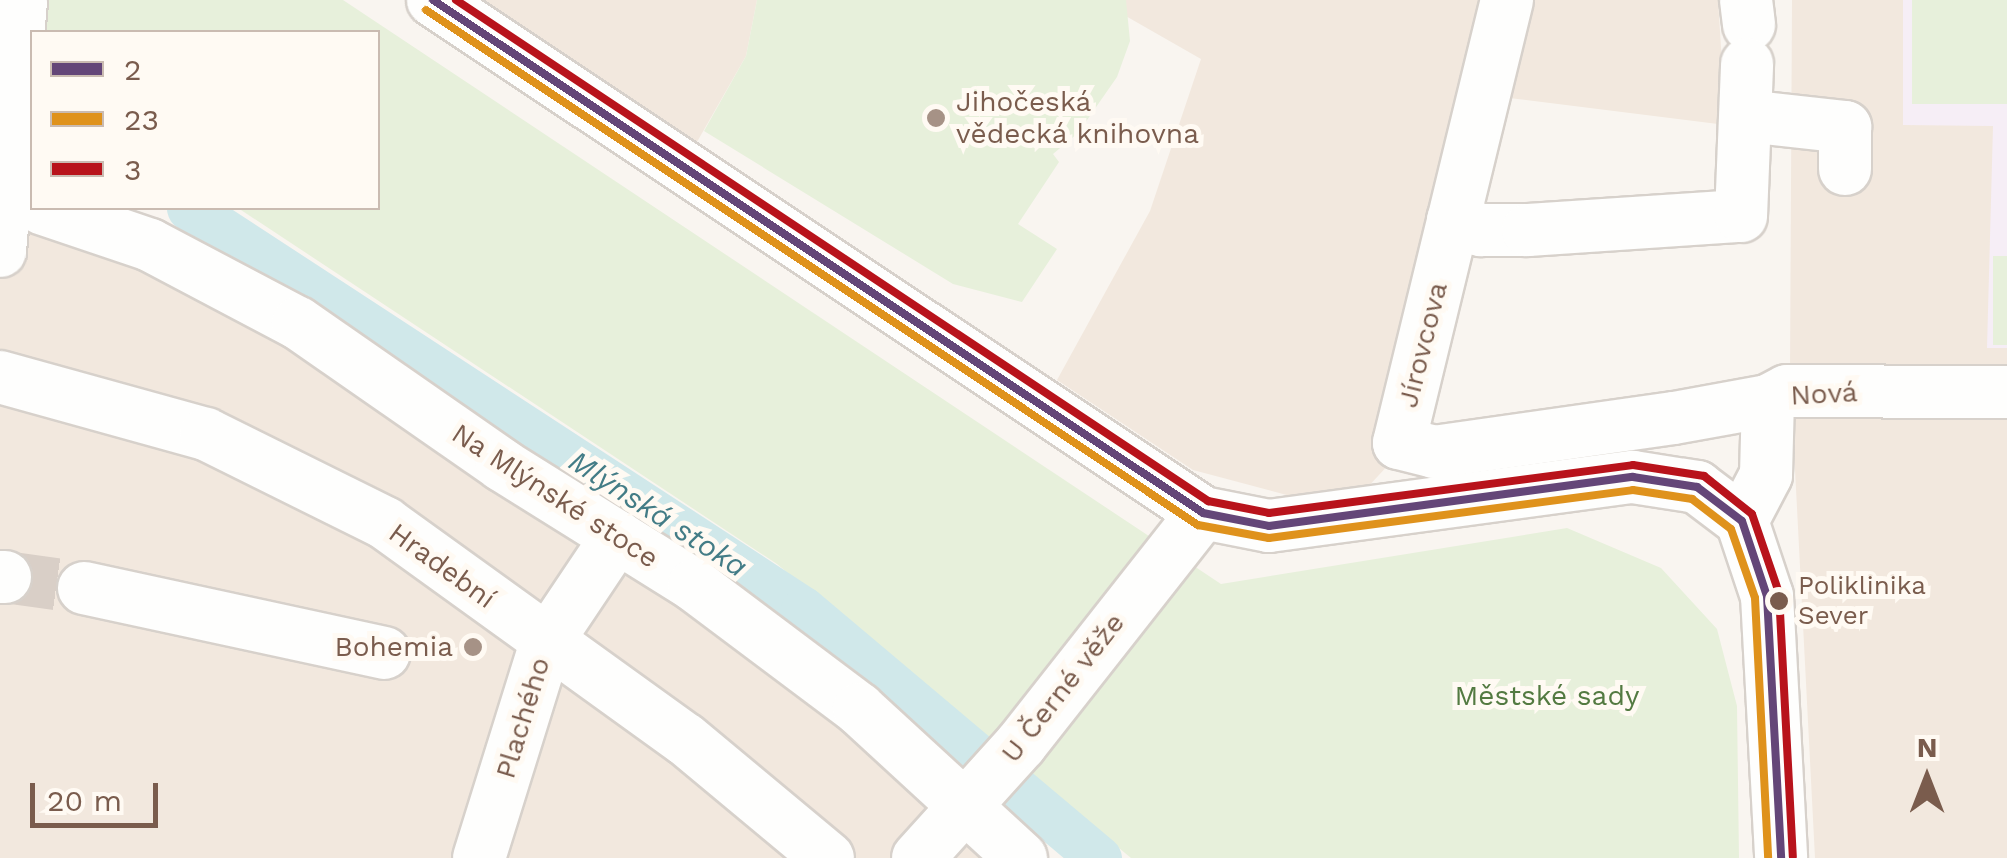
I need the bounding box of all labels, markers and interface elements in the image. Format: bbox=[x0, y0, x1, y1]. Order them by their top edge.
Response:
legend bbox=[30, 30, 380, 210]
text: 2 bbox=[124, 52, 142, 87]
place label: Jihočeská vědecká knihovna bbox=[956, 85, 1200, 151]
text: 23 bbox=[124, 102, 159, 137]
marker: Jihočeská vědecká knihovna bbox=[925, 107, 947, 129]
text: 3 bbox=[124, 152, 142, 187]
street label: Jírovcova bbox=[1391, 279, 1455, 411]
street label: Nová bbox=[1790, 375, 1858, 413]
street label: Na Mlýnské stoce bbox=[445, 417, 665, 575]
water label: Mlýnská stoka bbox=[562, 443, 754, 585]
street label: Hradební bbox=[382, 516, 502, 616]
place label: Poliklinika Sever bbox=[1798, 570, 1926, 632]
marker: Poliklinika Sever bbox=[1769, 591, 1789, 611]
street label: U Černé věže bbox=[994, 606, 1132, 770]
place label: Bohemia bbox=[334, 630, 453, 664]
marker: Bohemia bbox=[462, 636, 484, 658]
street label: Plachého bbox=[489, 653, 557, 783]
park label: Městské sady bbox=[1455, 679, 1639, 713]
north arrow bbox=[1877, 728, 1977, 828]
text: N bbox=[1917, 731, 1937, 764]
scale bar bbox=[35, 763, 162, 825]
text: 20 m bbox=[47, 783, 122, 818]

